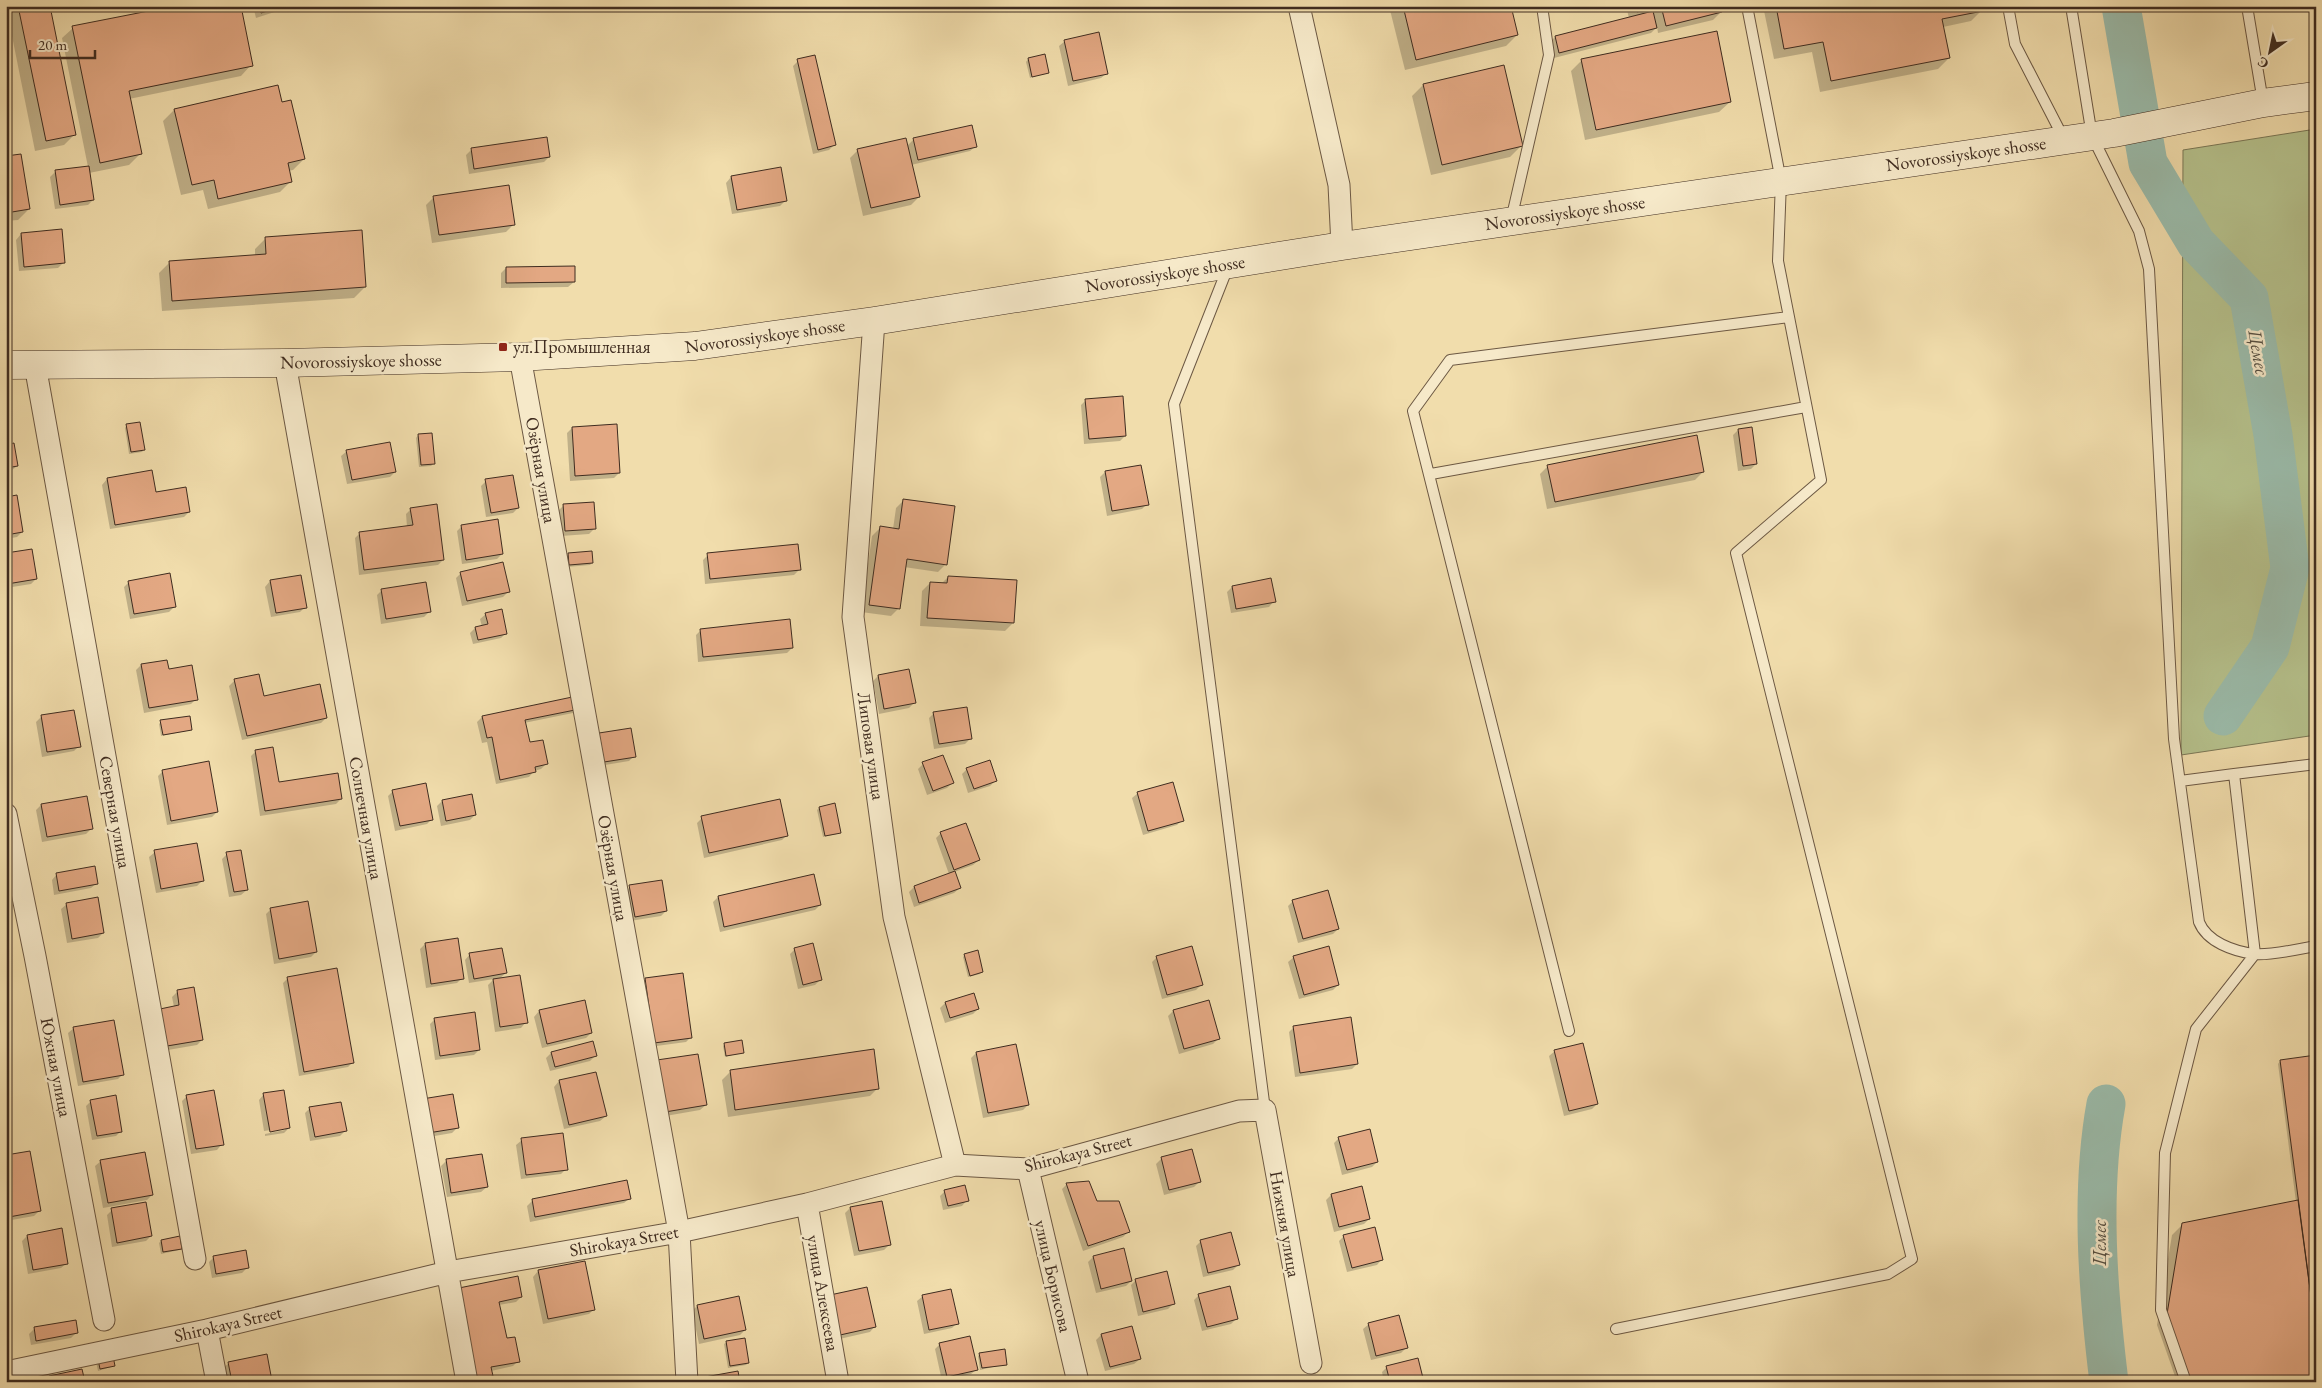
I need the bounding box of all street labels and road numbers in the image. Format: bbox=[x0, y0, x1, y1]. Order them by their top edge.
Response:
street label: Novorossiyskoye shosse bbox=[1884, 131, 2047, 176]
street label: Novorossiyskoye shosse bbox=[1483, 190, 1646, 235]
street label: Novorossiyskoye shosse bbox=[1083, 250, 1246, 297]
street label: Novorossiyskoye shosse bbox=[683, 313, 846, 358]
street label: Novorossiyskoye shosse bbox=[280, 348, 442, 373]
street label: Озёрная улица bbox=[521, 415, 562, 525]
street label: Липовая улица bbox=[853, 690, 891, 802]
street label: Северная улица bbox=[94, 754, 137, 871]
street label: Солнечная улица bbox=[344, 755, 389, 882]
street label: Озёрная улица bbox=[593, 813, 634, 923]
street label: Южная улица bbox=[36, 1015, 78, 1120]
street label: Shirokaya Street bbox=[1022, 1128, 1134, 1177]
street label: Нижняя улица bbox=[1265, 1169, 1306, 1280]
street label: улица Борисова bbox=[1029, 1217, 1078, 1335]
street label: Shirokaya Street bbox=[568, 1220, 680, 1261]
street label: улица Алексеева bbox=[802, 1233, 845, 1354]
street label: Shirokaya Street bbox=[172, 1300, 284, 1347]

